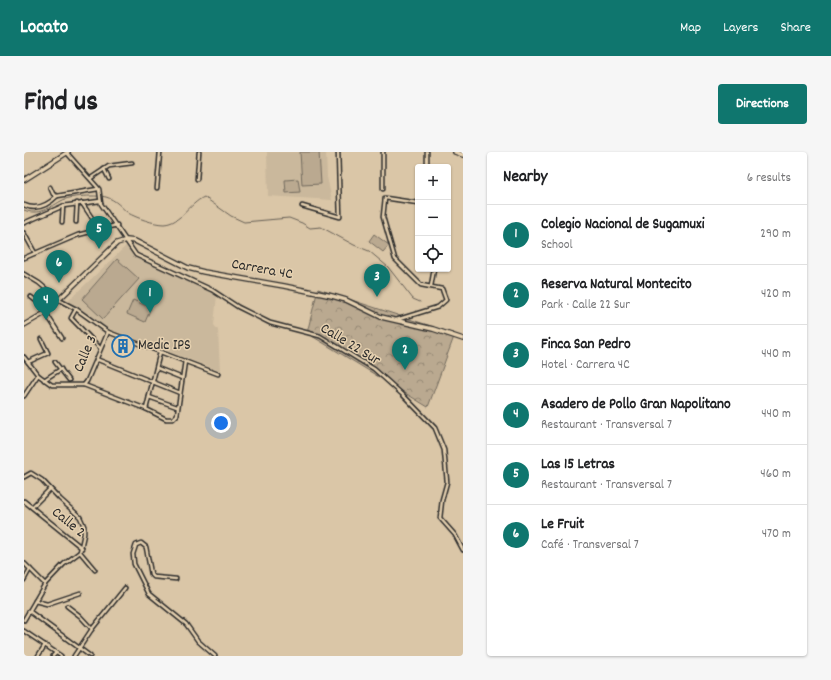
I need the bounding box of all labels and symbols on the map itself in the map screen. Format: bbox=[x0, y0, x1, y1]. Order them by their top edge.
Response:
pin: 5 bbox=[86, 216, 112, 249]
pin: 6 bbox=[46, 250, 72, 283]
street label: Carrera 4C bbox=[230, 254, 294, 286]
pin: 3 bbox=[364, 264, 390, 297]
pin: 1 bbox=[137, 280, 163, 313]
pin: 4 bbox=[33, 287, 59, 320]
street label: Calle 22 Sur bbox=[316, 318, 385, 372]
street label: Calle 3 bbox=[68, 332, 104, 376]
building icon: Medic IPS bbox=[110, 333, 136, 359]
place label: Medic IPS bbox=[138, 335, 191, 357]
pin: 2 bbox=[392, 337, 418, 370]
your location bbox=[211, 413, 231, 433]
street label: Calle 2 bbox=[46, 502, 90, 544]

